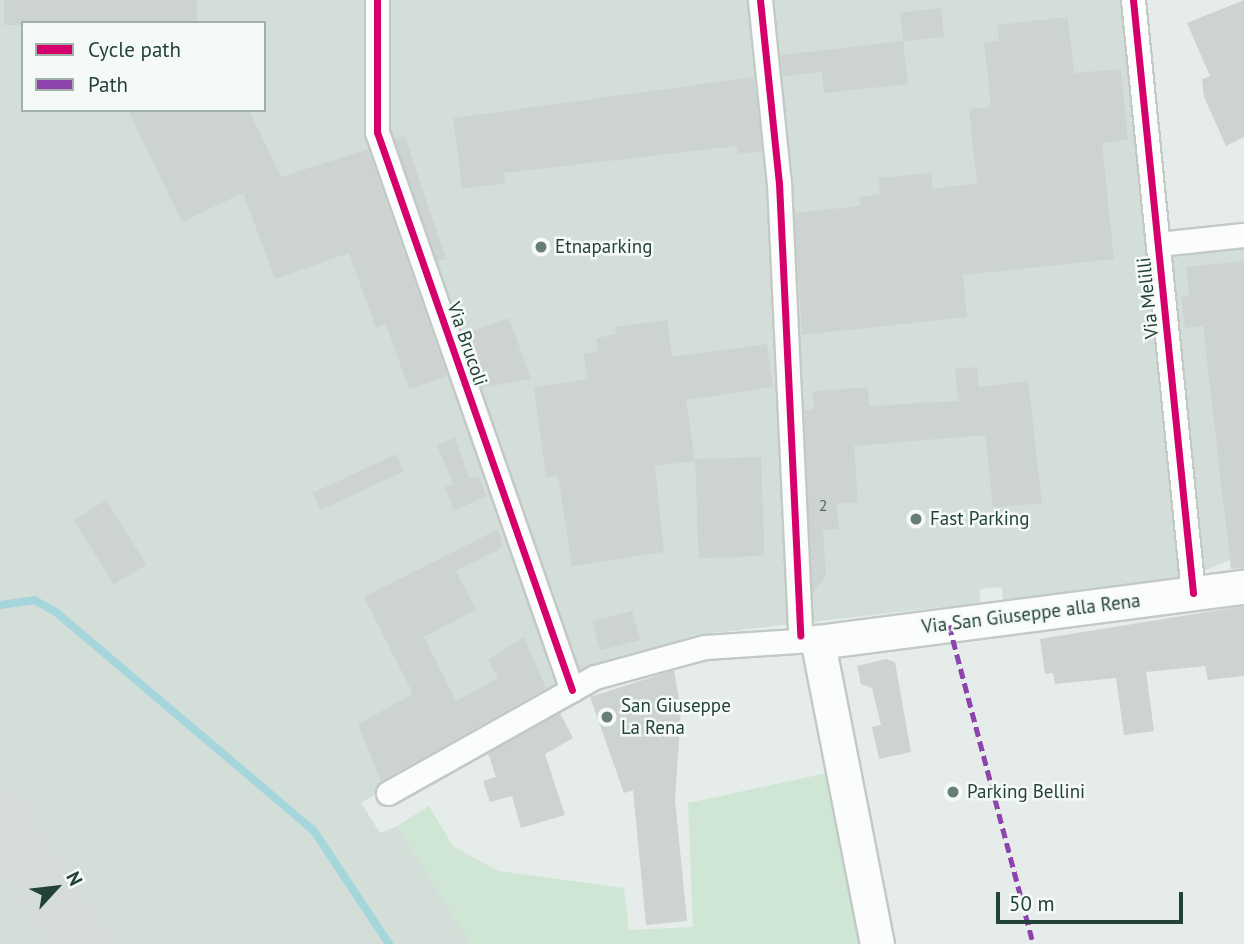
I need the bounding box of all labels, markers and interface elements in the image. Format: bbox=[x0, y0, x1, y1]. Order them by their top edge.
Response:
legend bbox=[21, 21, 266, 112]
text: Cycle path bbox=[88, 36, 181, 63]
text: Path bbox=[88, 71, 128, 98]
place label: Etnaparking bbox=[555, 236, 652, 258]
marker: Etnaparking bbox=[533, 239, 549, 255]
street label: Via Melilli bbox=[1132, 256, 1164, 340]
street label: Via Brucoli bbox=[442, 299, 492, 389]
house number: 2 bbox=[819, 495, 827, 515]
place label: Fast Parking bbox=[930, 508, 1029, 530]
marker: Fast Parking bbox=[908, 511, 924, 527]
street label: Via San Giuseppe alla Rena bbox=[920, 589, 1142, 639]
place label: San Giuseppe La Rena bbox=[621, 695, 731, 739]
marker: San Giuseppe La Rena bbox=[599, 709, 615, 725]
place label: Parking Bellini bbox=[967, 781, 1085, 803]
marker: Parking Bellini bbox=[945, 784, 961, 800]
north arrow bbox=[21, 853, 91, 923]
text: N bbox=[61, 867, 88, 889]
scale bar bbox=[999, 878, 1186, 922]
text: 50 m bbox=[1009, 890, 1055, 917]

